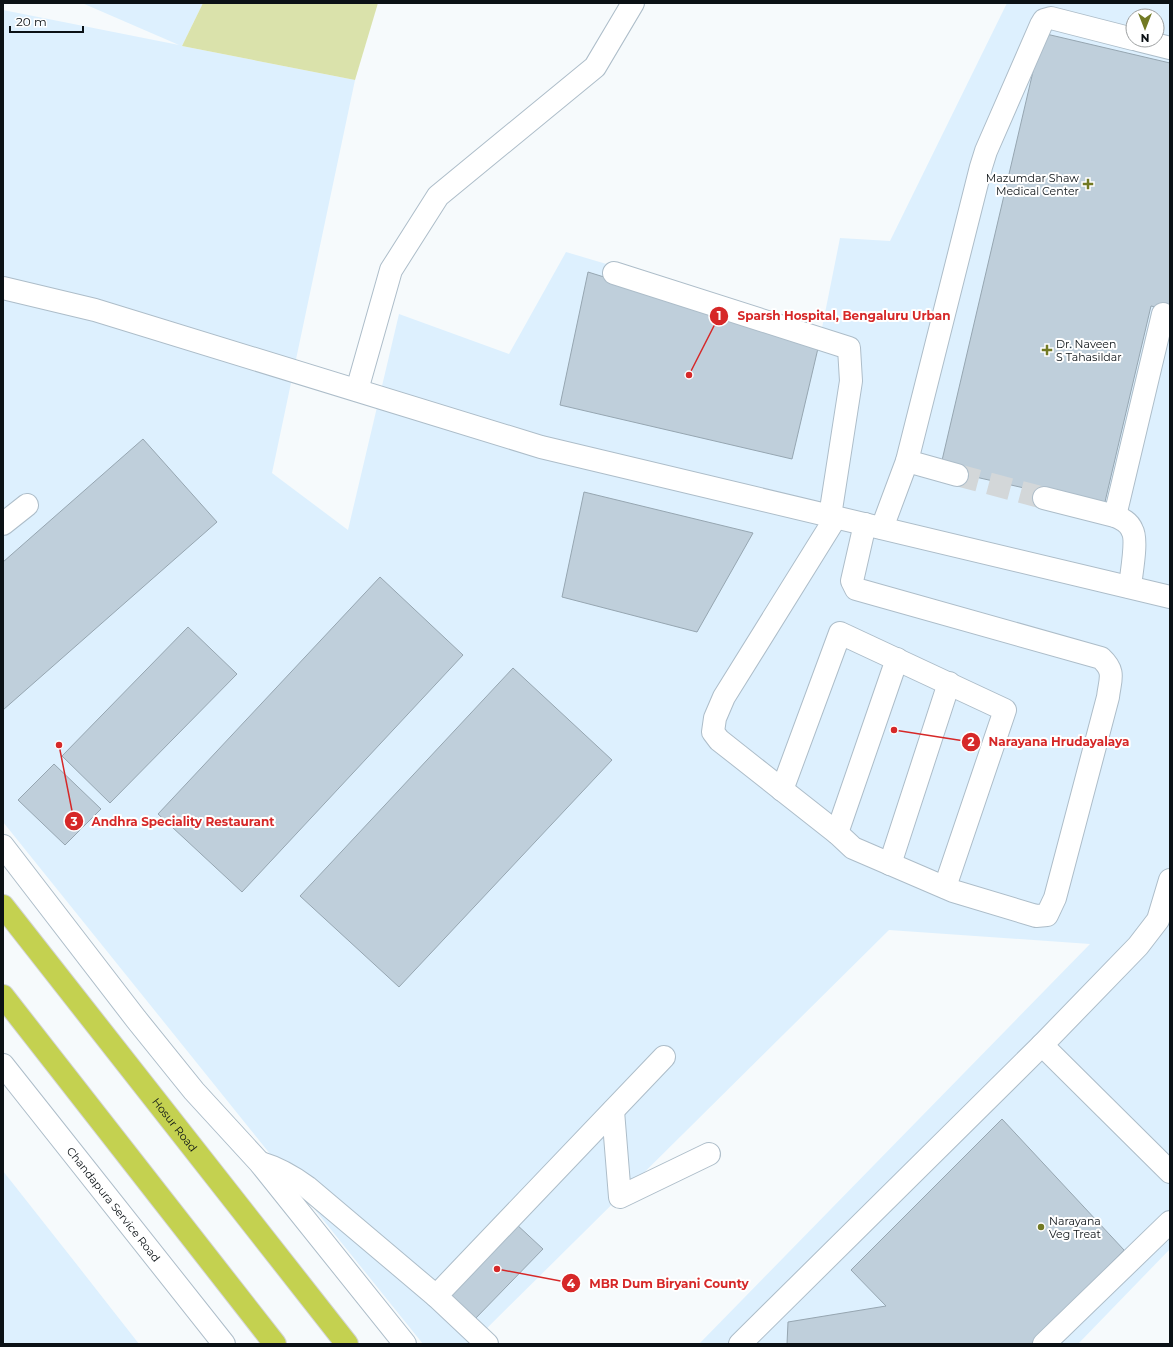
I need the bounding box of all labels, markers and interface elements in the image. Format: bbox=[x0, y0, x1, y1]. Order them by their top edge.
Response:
scale bar bbox=[10, 8, 83, 34]
north arrow bbox=[1125, 8, 1165, 48]
text: 20 m bbox=[16, 14, 47, 29]
text: N bbox=[1141, 31, 1149, 45]
place label: Mazumdar Shaw Medical Center bbox=[986, 171, 1079, 198]
marker: Mazumdar Shaw Medical Center bbox=[1082, 178, 1094, 190]
callout: Sparsh Hospital, Bengaluru Urban bbox=[709, 304, 958, 328]
text: 1 bbox=[717, 308, 721, 323]
text: Sparsh Hospital, Bengaluru Urban bbox=[738, 308, 950, 323]
place label: Dr. Naveen S Tahasildar bbox=[1056, 337, 1122, 364]
marker: Dr. Naveen S Tahasildar bbox=[1041, 344, 1053, 356]
callout: Narayana Hrudayalaya bbox=[961, 730, 1137, 754]
text: 2 bbox=[967, 734, 975, 749]
text: Narayana Hrudayalaya bbox=[989, 734, 1129, 749]
callout: Andhra Speciality Restaurant bbox=[64, 809, 283, 833]
text: 3 bbox=[69, 814, 78, 829]
text: Andhra Speciality Restaurant bbox=[91, 814, 275, 829]
street label: Hosur Road bbox=[149, 1095, 200, 1154]
street label: Chandapura Service Road bbox=[64, 1144, 163, 1265]
place label: Narayana Veg Treat bbox=[1049, 1214, 1102, 1241]
marker: Narayana Veg Treat bbox=[1036, 1222, 1046, 1232]
callout: MBR Dum Biryani County bbox=[561, 1271, 757, 1295]
text: 4 bbox=[567, 1276, 576, 1291]
text: MBR Dum Biryani County bbox=[589, 1276, 750, 1291]

